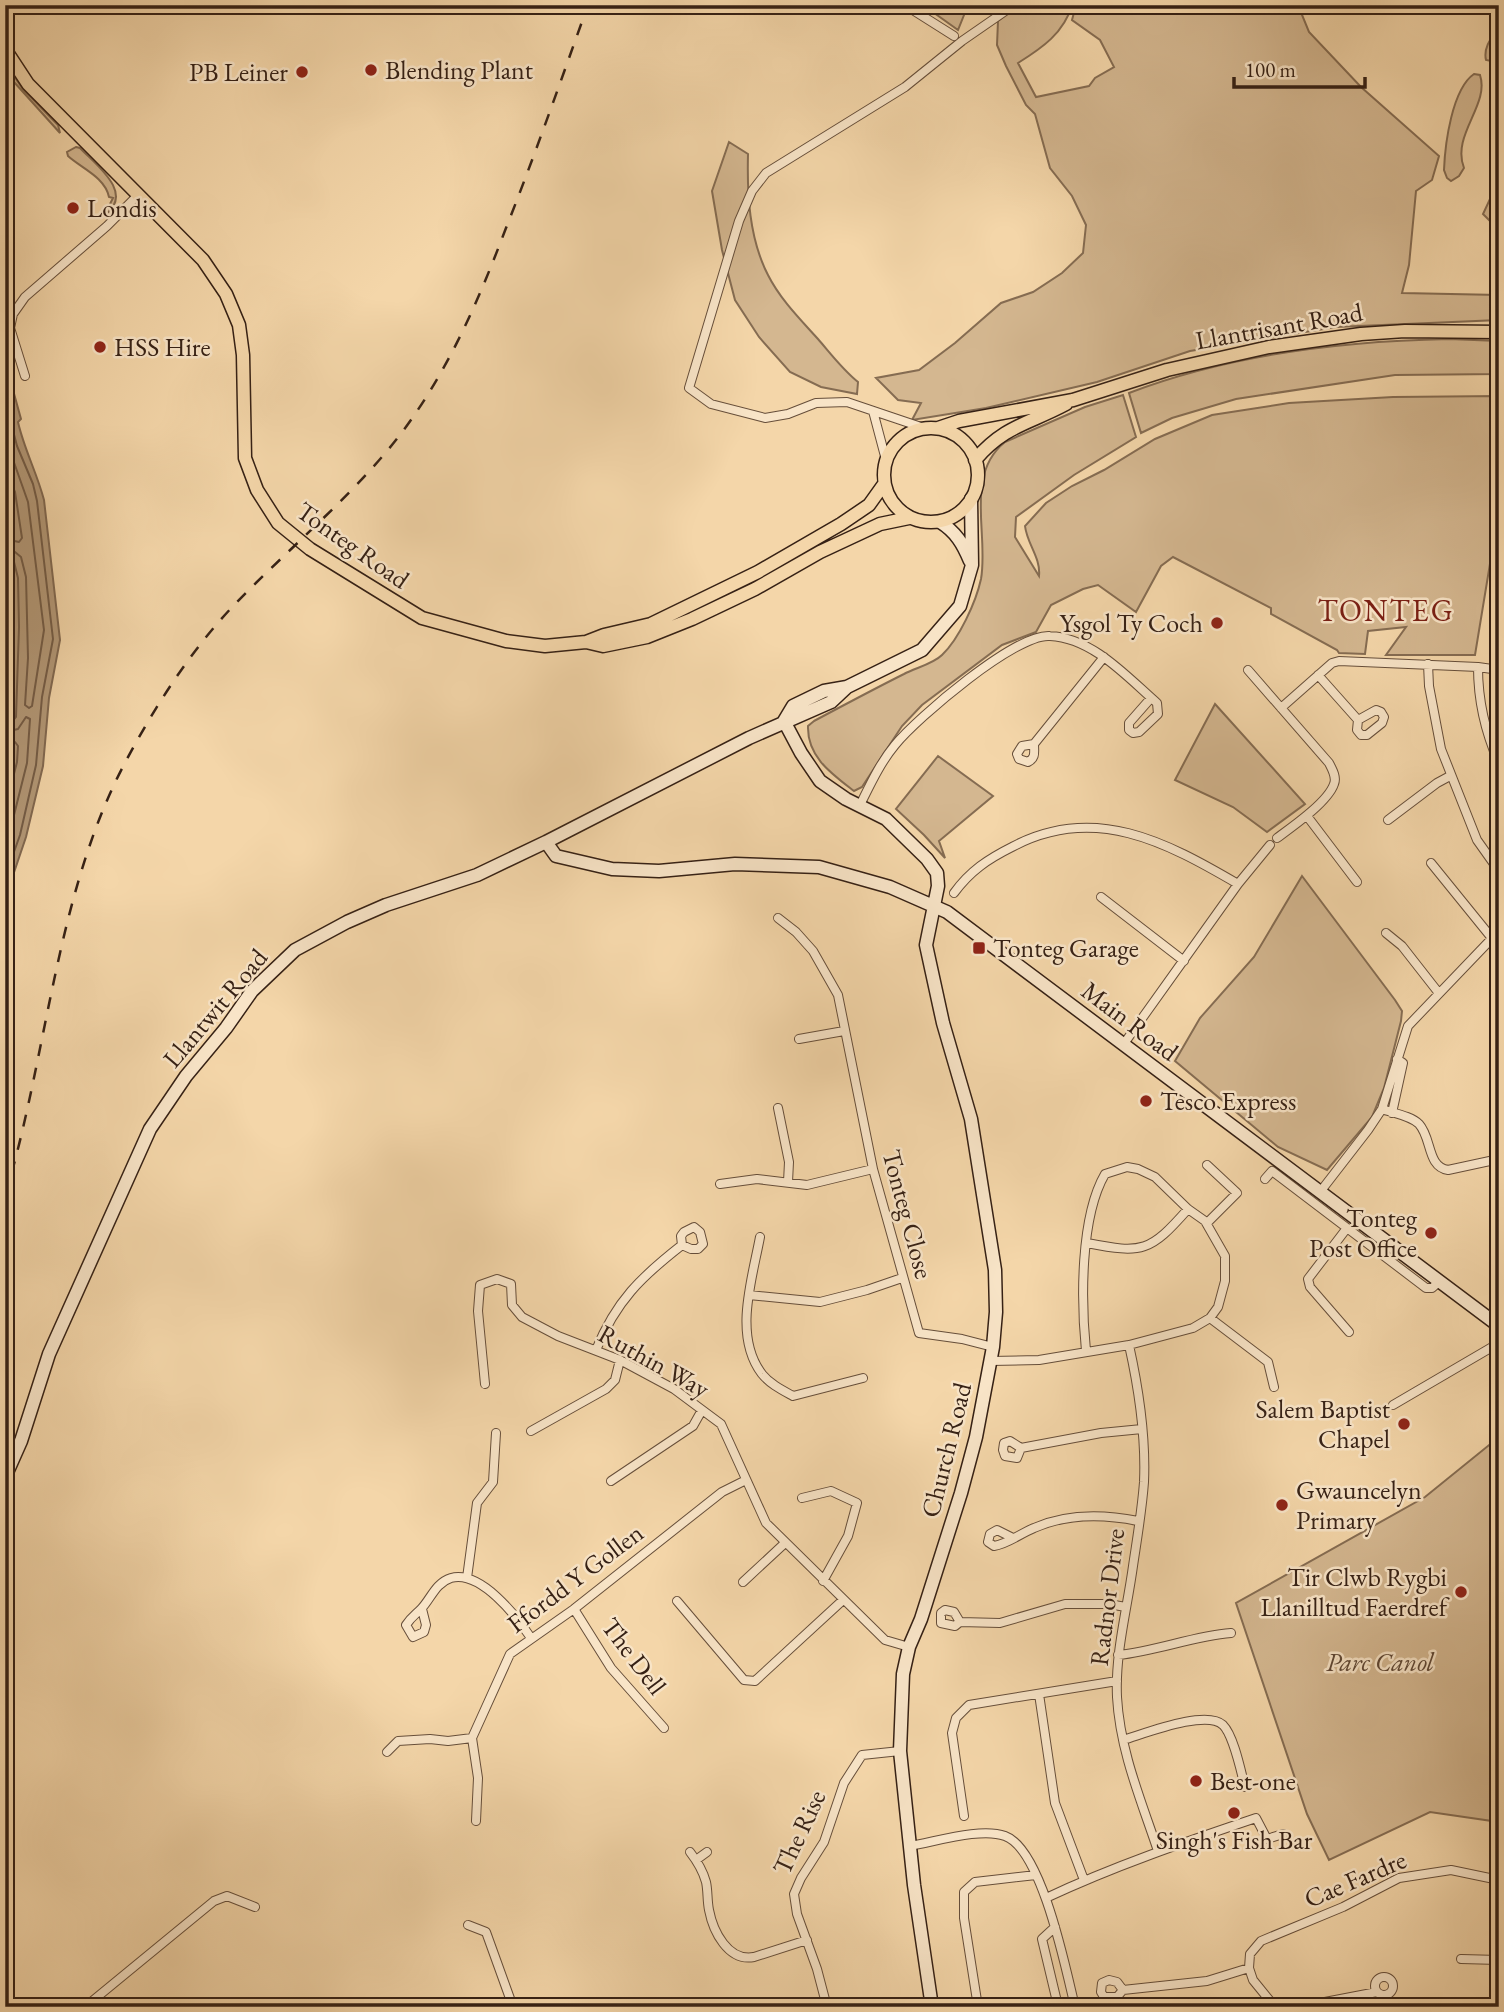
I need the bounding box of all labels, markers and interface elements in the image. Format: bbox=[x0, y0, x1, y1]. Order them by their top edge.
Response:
scale bar bbox=[1234, 46, 1366, 90]
place label: Blending Plant bbox=[385, 53, 533, 87]
place label: PB Leiner bbox=[189, 55, 288, 89]
text: 100 m bbox=[1245, 56, 1296, 83]
marker: Blending Plant bbox=[363, 62, 379, 78]
marker: PB Leiner bbox=[294, 64, 310, 80]
place label: Londis bbox=[87, 191, 157, 225]
marker: Londis bbox=[65, 200, 81, 216]
street label: Llantrisant Road bbox=[1193, 294, 1366, 357]
place label: HSS Hire bbox=[114, 330, 211, 364]
marker: HSS Hire bbox=[92, 339, 108, 355]
street label: Tonteg Road bbox=[290, 494, 417, 597]
district label: TONTEG bbox=[1317, 591, 1455, 630]
place label: Ysgol Ty Coch bbox=[1059, 606, 1203, 640]
marker: Ysgol Ty Coch bbox=[1209, 615, 1225, 631]
place label: Tonteg Garage bbox=[993, 931, 1139, 965]
marker: Tonteg Garage bbox=[971, 940, 987, 956]
street label: Llantwit Road bbox=[155, 941, 275, 1075]
street label: Main Road bbox=[1075, 973, 1186, 1069]
place label: Tesco Express bbox=[1160, 1084, 1296, 1118]
marker: Tesco Express bbox=[1138, 1093, 1154, 1109]
street label: Tonteg Close bbox=[874, 1146, 942, 1282]
place label: Tonteg Post Office bbox=[1309, 1201, 1418, 1265]
marker: Tonteg Post Office bbox=[1423, 1225, 1439, 1241]
street label: Ruthin Way bbox=[592, 1317, 716, 1406]
street label: Church Road bbox=[913, 1378, 979, 1521]
place label: Salem Baptist Chapel bbox=[1256, 1392, 1390, 1456]
marker: Salem Baptist Chapel bbox=[1396, 1416, 1412, 1432]
place label: Gwauncelyn Primary bbox=[1296, 1473, 1422, 1537]
marker: Gwauncelyn Primary bbox=[1274, 1497, 1290, 1513]
street label: Ffordd Y Gollen bbox=[500, 1516, 650, 1640]
street label: Radnor Drive bbox=[1082, 1526, 1132, 1668]
place label: Tir Clwb Rygbi Llanilltud Faerdref bbox=[1260, 1560, 1450, 1624]
marker: Tir Clwb Rygbi Llanilltud Faerdref bbox=[1453, 1584, 1469, 1600]
street label: The Dell bbox=[594, 1610, 674, 1702]
park label: Parc Canol bbox=[1326, 1645, 1435, 1679]
place label: Best-one bbox=[1210, 1764, 1296, 1798]
marker: Best-one bbox=[1188, 1773, 1204, 1789]
street label: The Rise bbox=[765, 1784, 833, 1880]
marker: Singh's Fish Bar bbox=[1226, 1805, 1242, 1821]
place label: Singh's Fish Bar bbox=[1156, 1823, 1313, 1857]
street label: Cae Fardre bbox=[1299, 1842, 1411, 1916]

